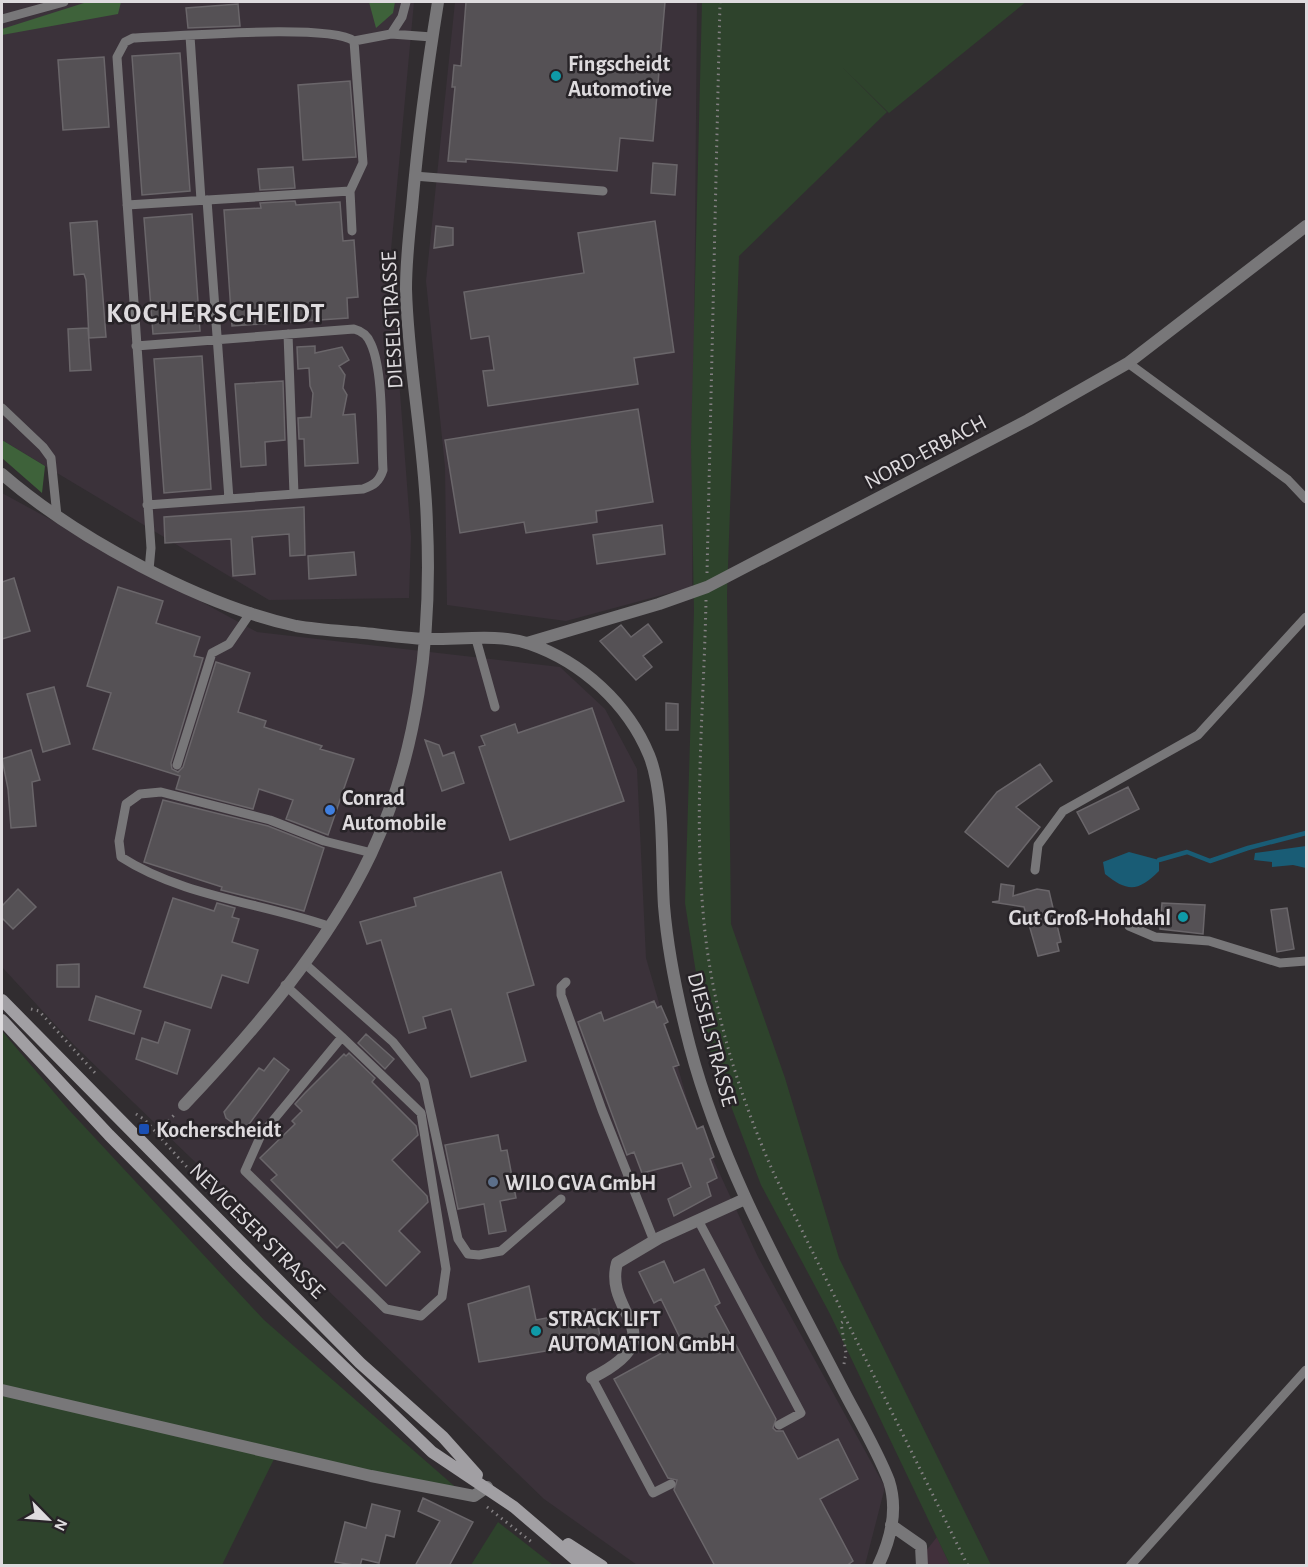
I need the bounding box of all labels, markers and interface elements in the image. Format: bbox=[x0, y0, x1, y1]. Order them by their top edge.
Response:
place label: Fingscheidt Automotive bbox=[568, 53, 672, 100]
marker: Fingscheidt Automotive bbox=[549, 69, 563, 83]
street label: DIESELSTRASSE bbox=[377, 250, 407, 389]
district label: KOCHERSCHEIDT bbox=[106, 300, 326, 328]
street label: NORD-ERBACH bbox=[861, 411, 990, 493]
place label: Conrad Automobile bbox=[342, 787, 446, 834]
marker: Conrad Automobile bbox=[323, 803, 337, 817]
place label: Gut Groß-Hohdahl bbox=[1009, 907, 1171, 929]
marker: Gut Groß-Hohdahl bbox=[1176, 910, 1190, 924]
street label: DIESELSTRASSE bbox=[684, 970, 741, 1109]
place label: Kocherscheidt bbox=[156, 1119, 282, 1141]
marker: Kocherscheidt bbox=[137, 1122, 151, 1136]
street label: NEVIGESER STRASSE bbox=[185, 1159, 329, 1303]
place label: WILO GVA GmbH bbox=[505, 1172, 656, 1194]
marker: WILO GVA GmbH bbox=[486, 1175, 500, 1189]
place label: STRACK LIFT AUTOMATION GmbH bbox=[548, 1308, 736, 1355]
marker: STRACK LIFT AUTOMATION GmbH bbox=[529, 1324, 543, 1338]
north arrow bbox=[18, 1489, 78, 1549]
text: N bbox=[51, 1516, 70, 1533]

